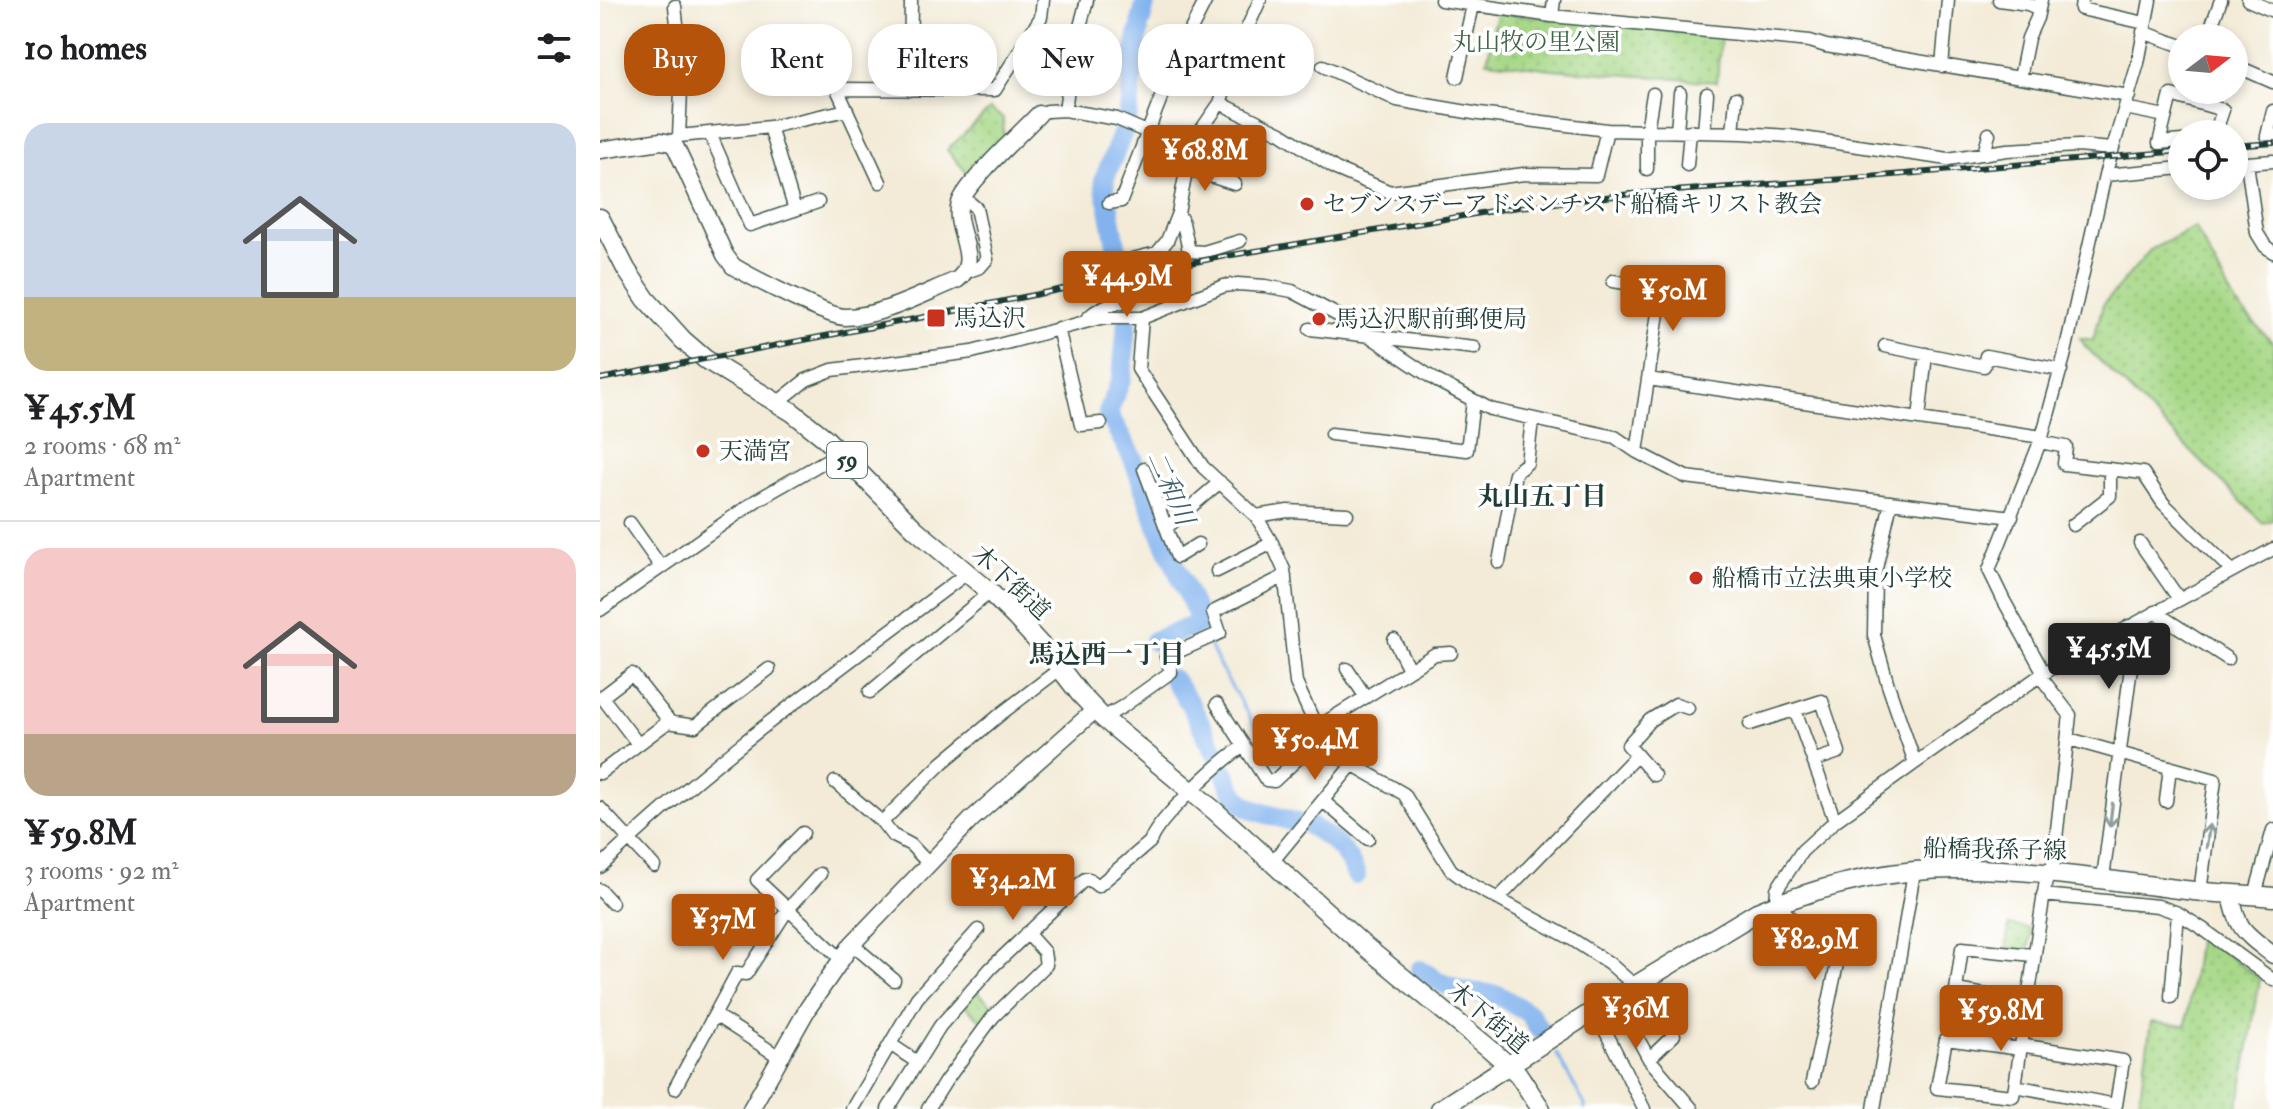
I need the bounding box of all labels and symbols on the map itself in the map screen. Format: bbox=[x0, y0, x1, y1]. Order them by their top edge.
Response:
north arrow bbox=[2168, 24, 2248, 104]
park label: 丸山牧の里公園 bbox=[1452, 27, 1620, 58]
pin: ¥68.8M bbox=[1140, 125, 1270, 193]
place label: セブンスデーアドベンチスト船橋キリスト教会 bbox=[1323, 189, 1822, 220]
marker: セブンスデーアドベンチスト船橋キリスト教会 bbox=[1298, 195, 1316, 213]
pin: ¥44.9M bbox=[1062, 251, 1192, 319]
pin: ¥50M bbox=[1626, 265, 1720, 333]
place label: 馬込沢 bbox=[954, 303, 1026, 334]
place label: 馬込沢駅前郵便局 bbox=[1335, 304, 1527, 335]
marker: 馬込沢 bbox=[925, 307, 947, 329]
marker: 馬込沢駅前郵便局 bbox=[1310, 310, 1328, 328]
place label: 天満宮 bbox=[719, 436, 791, 467]
marker: 天満宮 bbox=[694, 442, 712, 460]
road number: 59 bbox=[827, 442, 867, 478]
water label: 二和川 bbox=[1140, 446, 1202, 533]
district label: 丸山五丁目 bbox=[1477, 481, 1607, 513]
street label: 木下街道 bbox=[965, 539, 1057, 627]
place label: 船橋市立法典東小学校 bbox=[1712, 563, 1952, 594]
marker: 船橋市立法典東小学校 bbox=[1687, 569, 1705, 587]
pin: ¥45.5M bbox=[2044, 623, 2174, 691]
district label: 馬込西一丁目 bbox=[1029, 639, 1185, 671]
pin: ¥50.4M bbox=[1250, 714, 1380, 782]
one-way arrow bbox=[2104, 801, 2119, 828]
one-way arrow bbox=[2201, 824, 2216, 849]
street label: 船橋我孫子線 bbox=[1923, 833, 2067, 867]
pin: ¥34.2M bbox=[948, 854, 1078, 922]
pin: ¥37M bbox=[676, 894, 770, 962]
pin: ¥82.9M bbox=[1750, 914, 1880, 982]
street label: 木下街道 bbox=[1441, 975, 1535, 1061]
pin: ¥36M bbox=[1589, 983, 1683, 1051]
pin: ¥59.8M bbox=[1936, 985, 2066, 1053]

